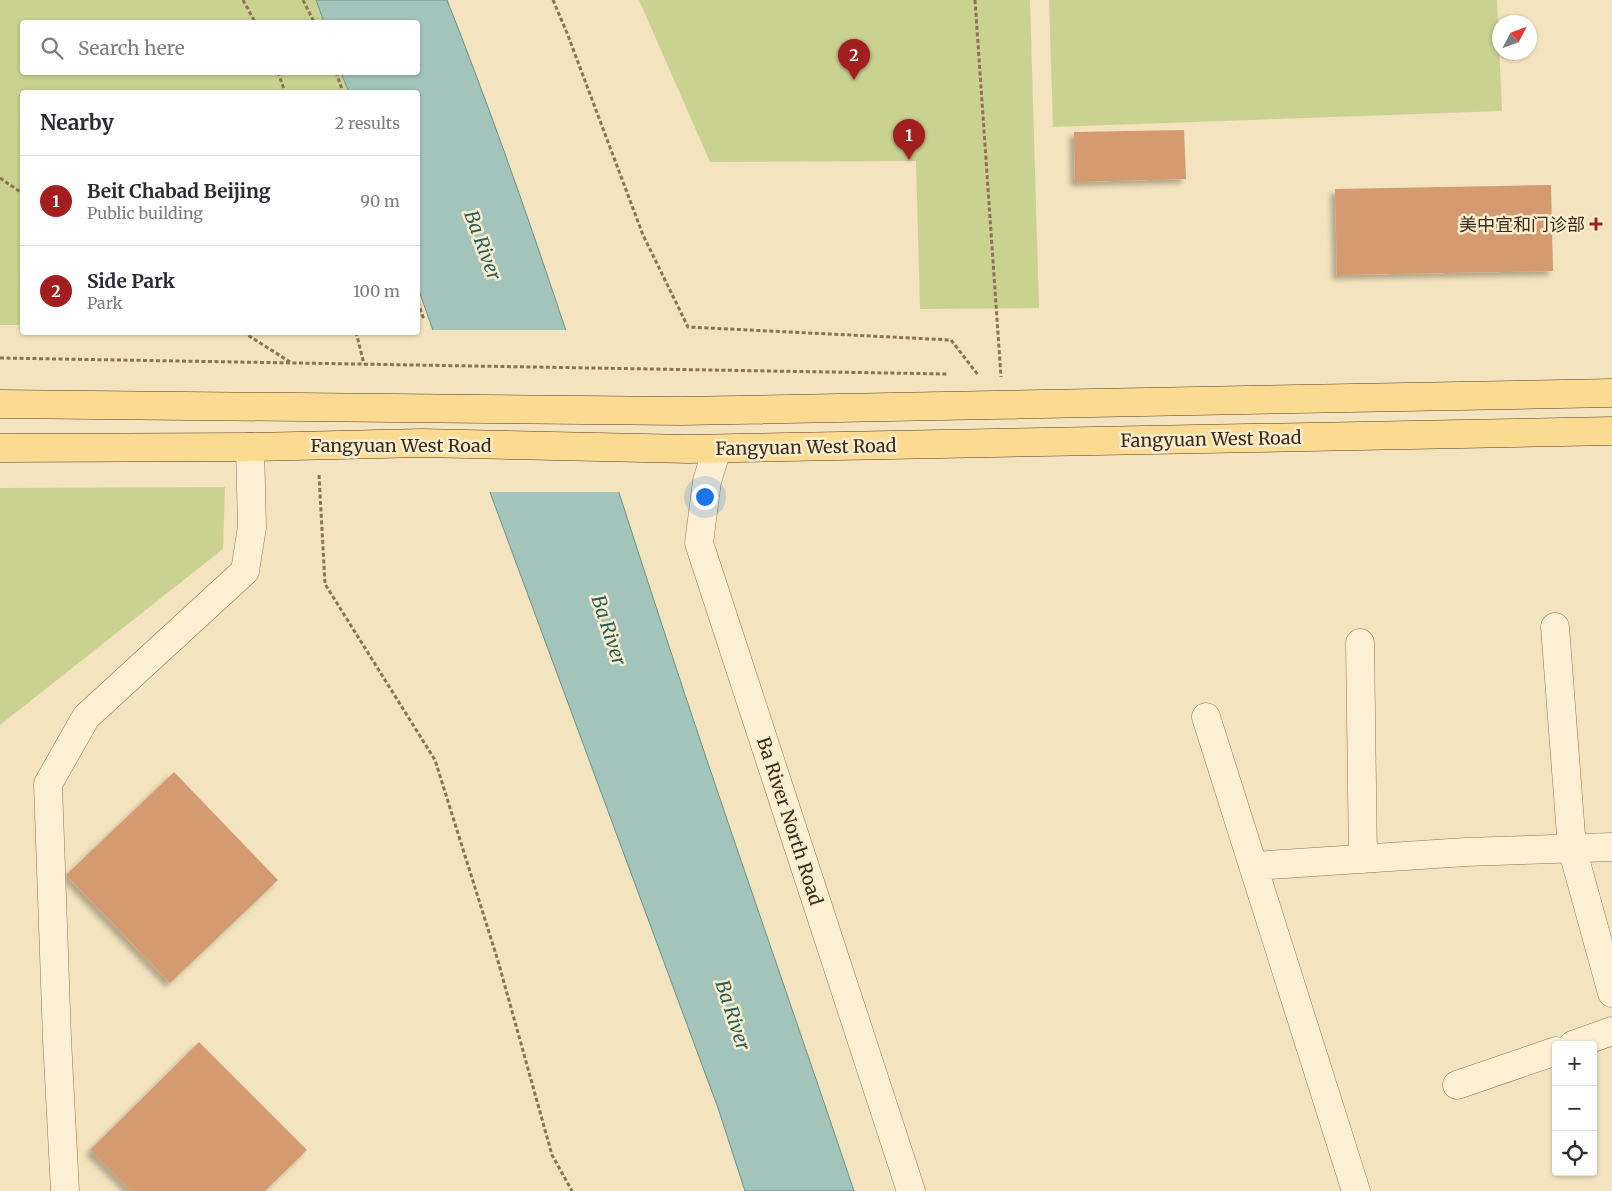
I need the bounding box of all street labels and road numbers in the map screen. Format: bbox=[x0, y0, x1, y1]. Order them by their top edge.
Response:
street label: Fangyuan West Road bbox=[1120, 426, 1302, 452]
street label: Fangyuan West Road bbox=[310, 434, 492, 457]
street label: Fangyuan West Road bbox=[715, 434, 897, 460]
street label: Ba River North Road bbox=[752, 734, 828, 908]

